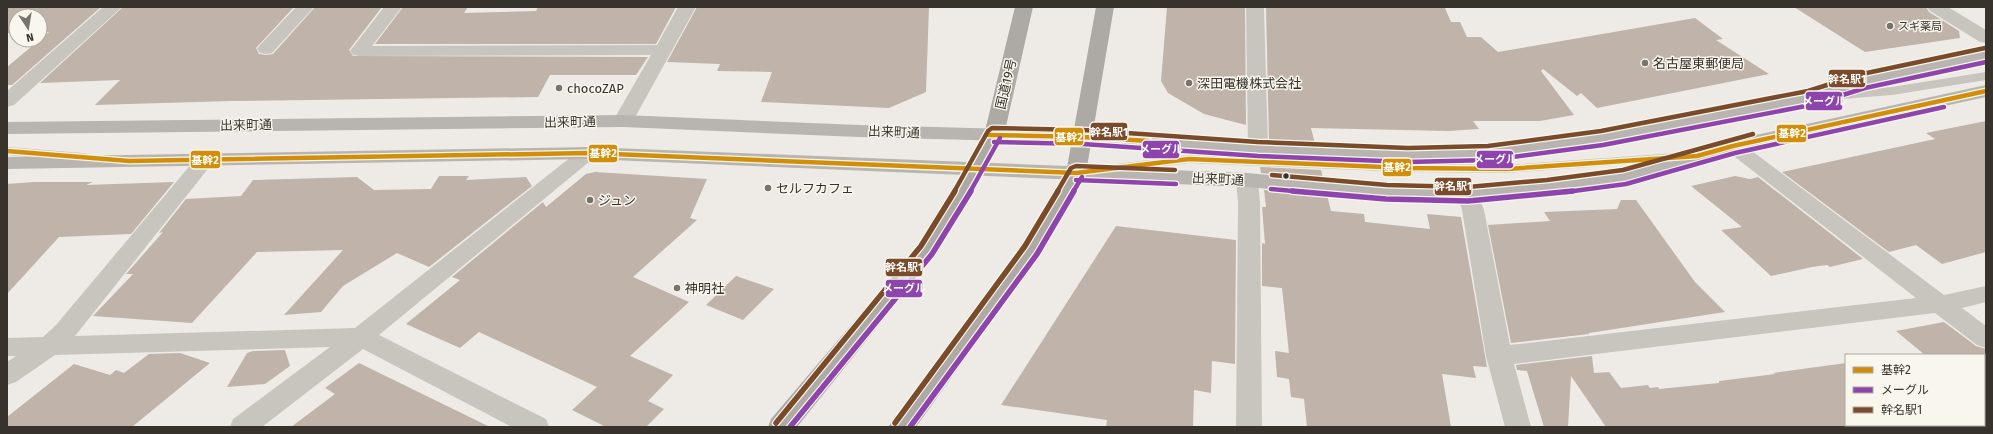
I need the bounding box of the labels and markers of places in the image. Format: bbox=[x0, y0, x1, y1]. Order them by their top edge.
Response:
place label: スギ薬局 bbox=[1898, 20, 1942, 33]
marker: スギ薬局 bbox=[1885, 21, 1895, 31]
place label: 名古屋東郵便局 bbox=[1653, 56, 1744, 71]
marker: 名古屋東郵便局 bbox=[1640, 58, 1650, 68]
place label: 深田電機株式会社 bbox=[1197, 76, 1301, 91]
marker: 深田電機株式会社 bbox=[1184, 78, 1194, 88]
place label: chocoZAP bbox=[567, 81, 624, 96]
marker: chocoZAP bbox=[554, 83, 564, 93]
unlabelled marker bbox=[1281, 171, 1291, 181]
place label: セルフカフェ bbox=[776, 181, 854, 196]
marker: セルフカフェ bbox=[763, 183, 773, 193]
place label: ジュン bbox=[598, 193, 636, 208]
marker: ジュン bbox=[585, 195, 595, 205]
place label: 神明社 bbox=[685, 281, 724, 296]
marker: 神明社 bbox=[672, 283, 682, 293]

